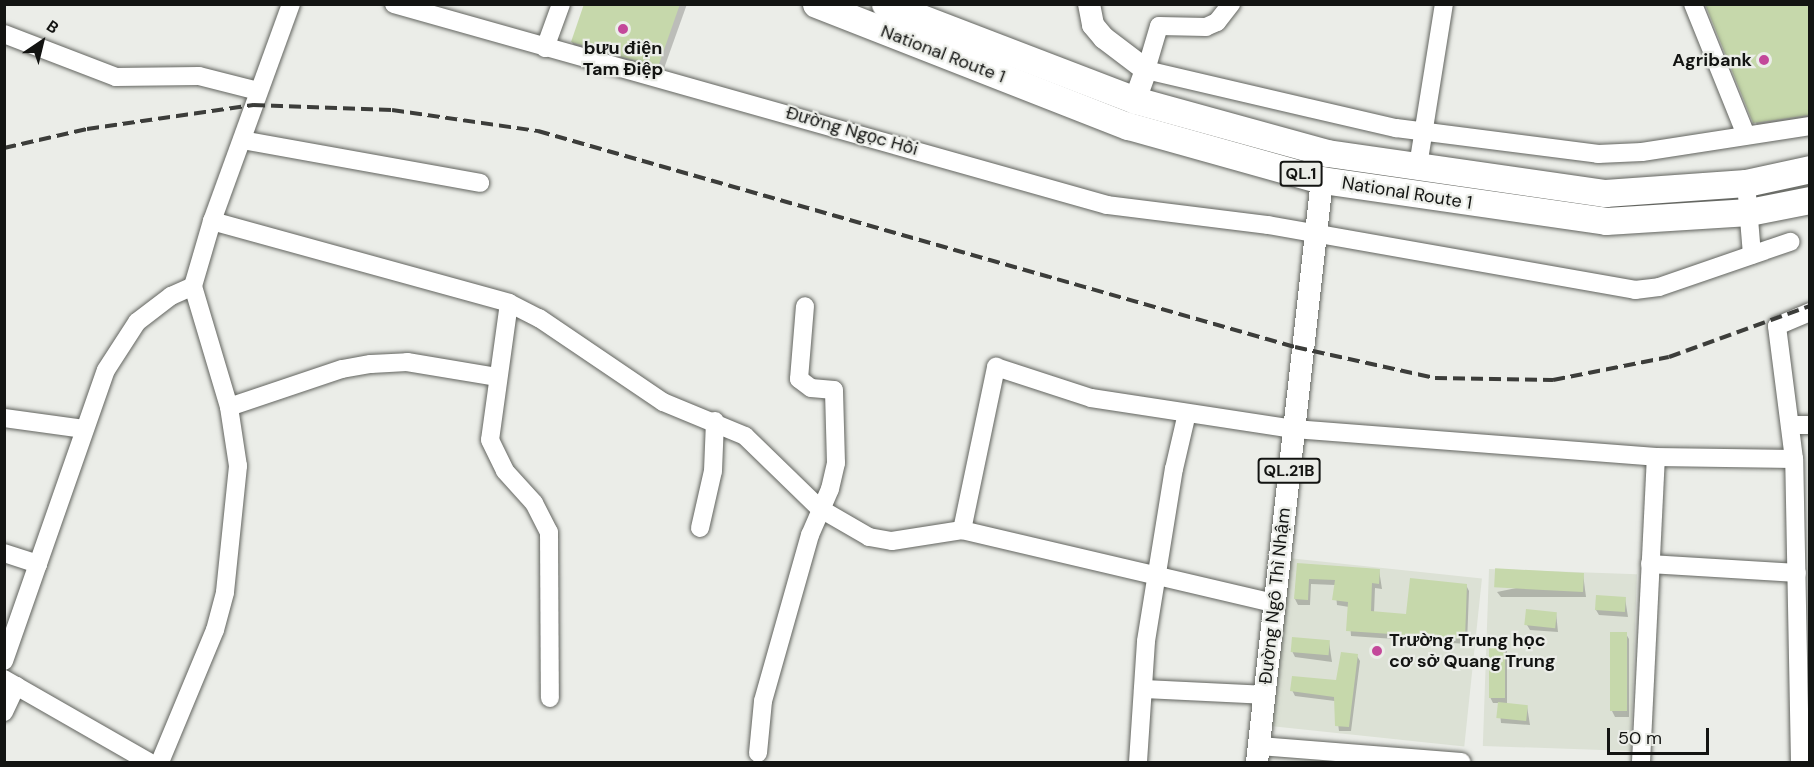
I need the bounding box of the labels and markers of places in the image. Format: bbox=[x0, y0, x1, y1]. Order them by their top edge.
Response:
marker: bưu điện Tam Điệp bbox=[616, 22, 630, 36]
place label: bưu điện Tam Điệp bbox=[583, 38, 663, 80]
place label: Agribank bbox=[1672, 49, 1752, 71]
marker: Agribank bbox=[1757, 53, 1771, 67]
place label: Trường Trung học cơ sở Quang Trung bbox=[1389, 630, 1556, 672]
marker: Trường Trung học cơ sở Quang Trung bbox=[1370, 644, 1384, 658]

